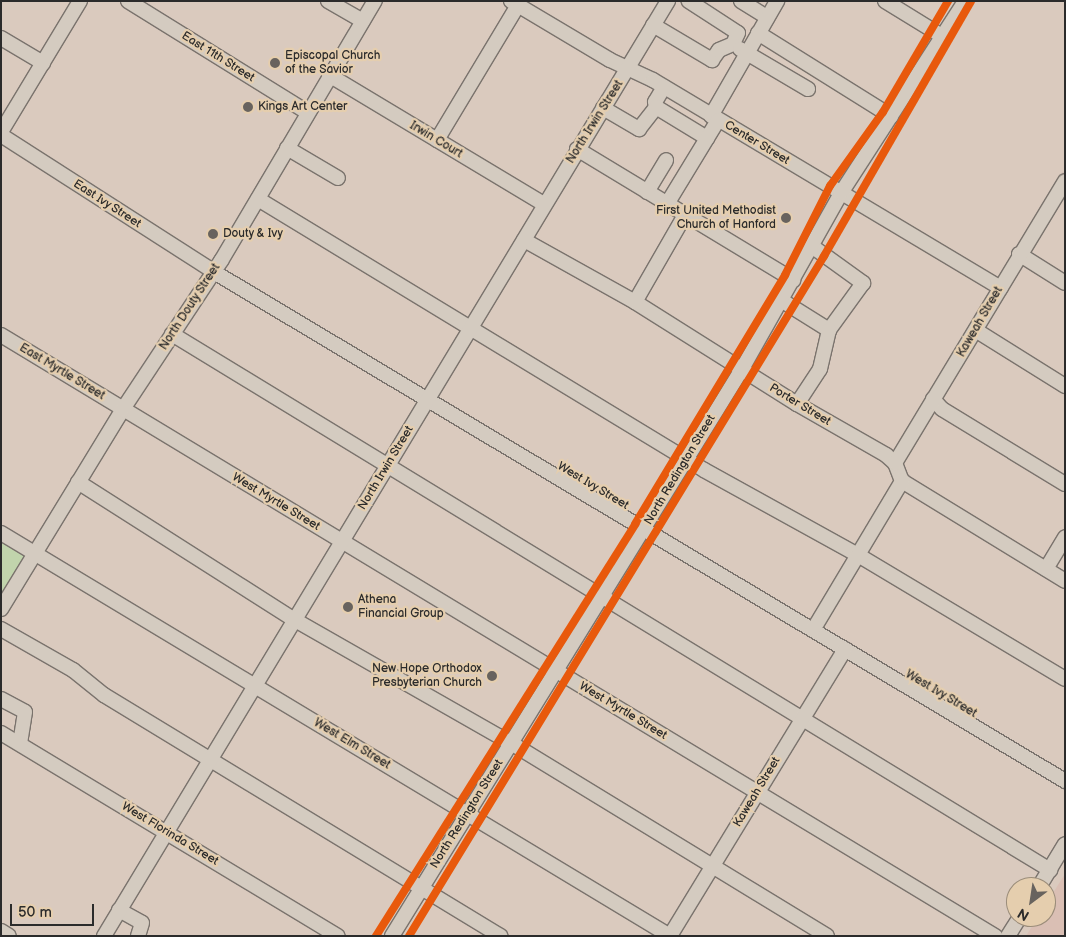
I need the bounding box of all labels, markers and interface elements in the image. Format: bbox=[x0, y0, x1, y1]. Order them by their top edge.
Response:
street label: East 11th Street bbox=[179, 29, 257, 85]
place label: Episcopal Church of the Savior bbox=[285, 49, 380, 77]
marker: Episcopal Church of the Savior bbox=[269, 57, 281, 69]
street label: North Irwin Street bbox=[564, 78, 626, 166]
place label: Kings Art Center bbox=[258, 100, 347, 114]
marker: Kings Art Center bbox=[242, 101, 254, 113]
street label: Center Street bbox=[722, 118, 792, 168]
street label: Irwin Court bbox=[407, 119, 465, 161]
street label: East Ivy Street bbox=[70, 176, 144, 232]
place label: First United Methodist Church of Hanford bbox=[656, 204, 776, 232]
marker: First United Methodist Church of Hanford bbox=[780, 212, 792, 224]
place label: Douty & Ivy bbox=[223, 227, 284, 241]
marker: Douty & Ivy bbox=[207, 228, 219, 240]
street label: North Douty Street bbox=[156, 261, 224, 353]
street label: Kaweah Street bbox=[954, 284, 1006, 360]
street label: East Myrtle Street bbox=[17, 341, 107, 403]
street label: Porter Street bbox=[767, 381, 833, 429]
street label: North Redington Street bbox=[641, 412, 719, 528]
street label: North Irwin Street bbox=[355, 423, 417, 513]
street label: West Ivy Street bbox=[554, 459, 632, 513]
street label: West Myrtle Street bbox=[229, 470, 323, 534]
place label: Athena Financial Group bbox=[358, 593, 444, 621]
marker: Athena Financial Group bbox=[342, 601, 354, 613]
place label: New Hope Orthodox Presbyterian Church bbox=[372, 662, 482, 690]
street label: West Ivy Street bbox=[902, 667, 980, 721]
marker: New Hope Orthodox Presbyterian Church bbox=[486, 670, 498, 682]
street label: West Myrtle Street bbox=[576, 679, 670, 743]
street label: West Elm Street bbox=[311, 715, 393, 773]
street label: Kaweah Street bbox=[730, 754, 784, 830]
street label: North Redington Street bbox=[428, 757, 506, 871]
street label: West Florinda Street bbox=[119, 799, 221, 869]
north arrow bbox=[1006, 877, 1056, 927]
scale bar bbox=[12, 894, 96, 926]
text: 50 m bbox=[18, 903, 52, 922]
text: N bbox=[1015, 904, 1032, 924]

